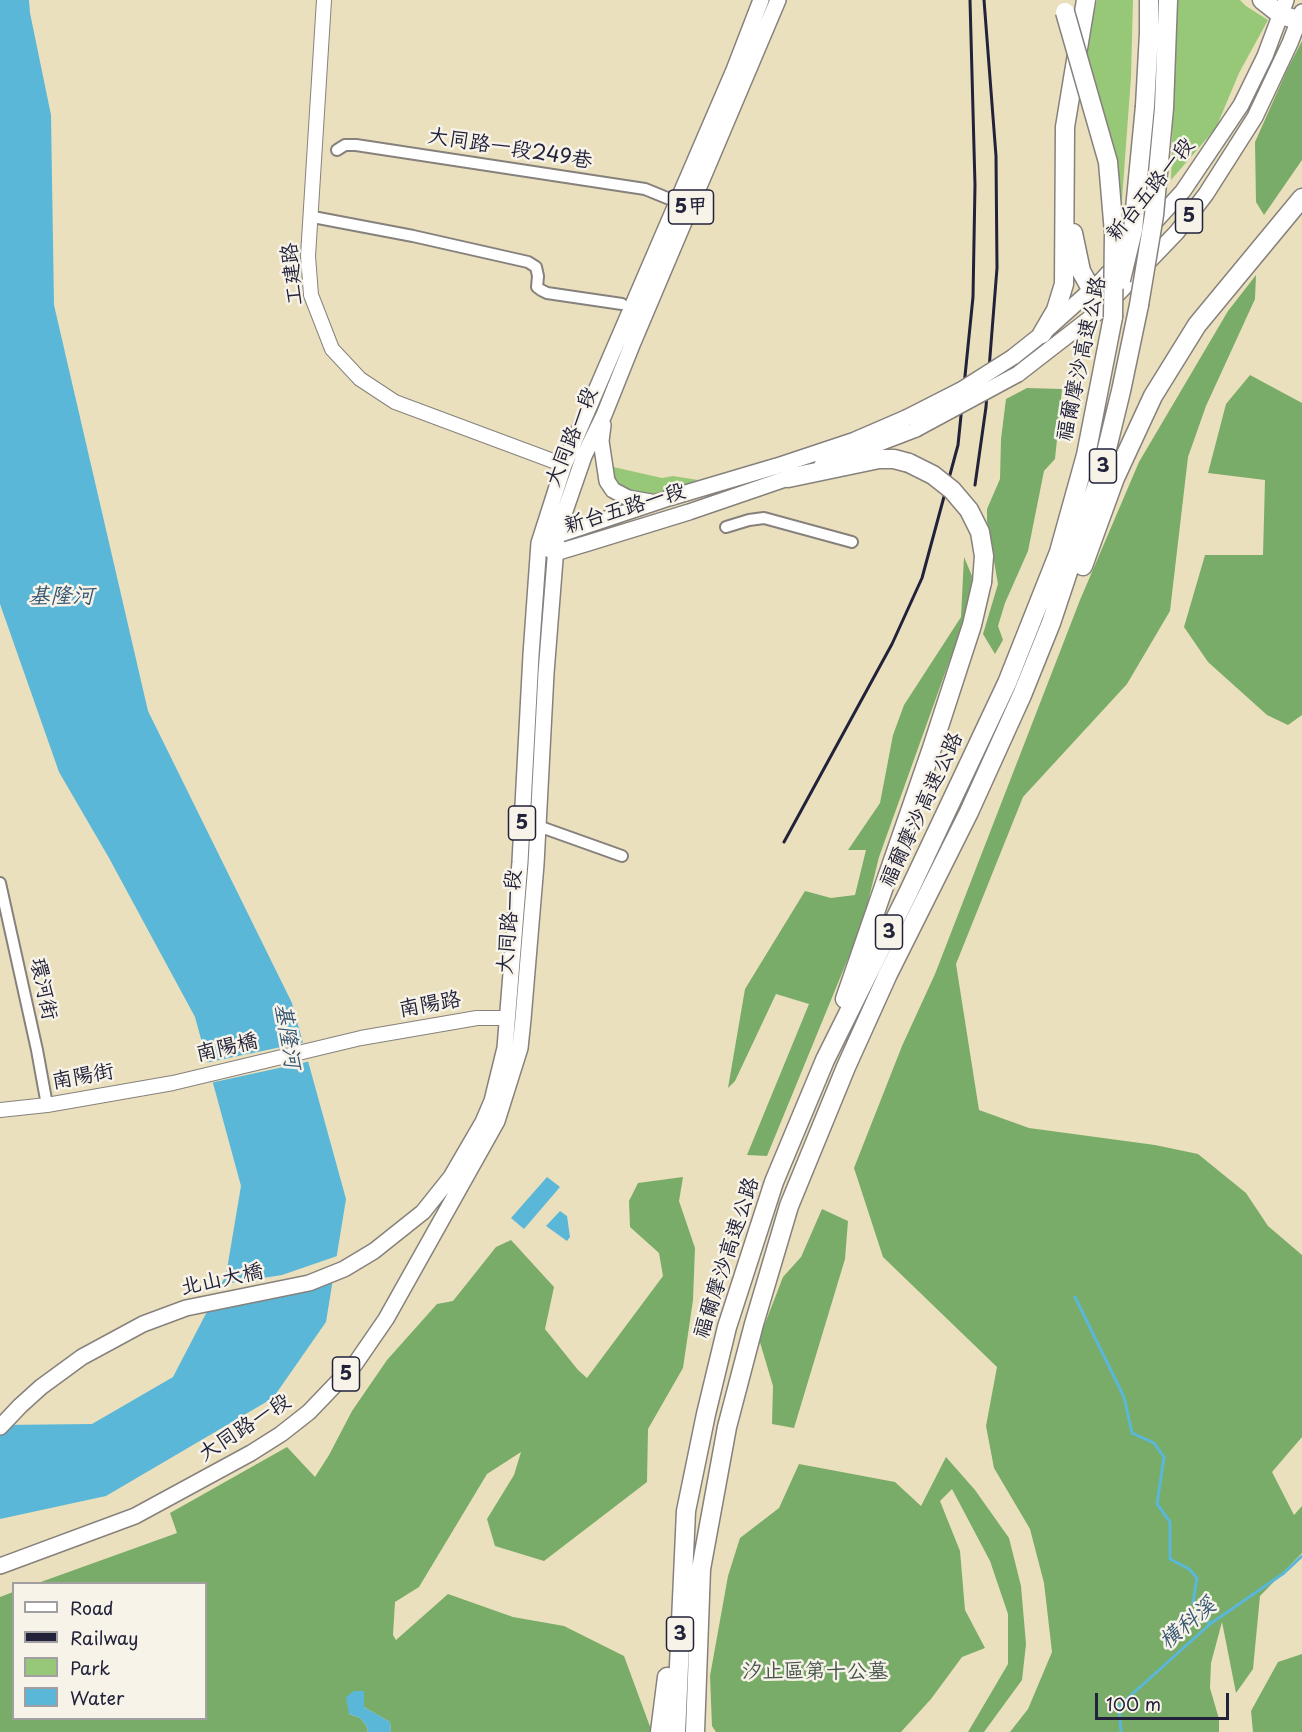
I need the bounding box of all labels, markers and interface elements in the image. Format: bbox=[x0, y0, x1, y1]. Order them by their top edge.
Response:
street label: 大同路一段249巷 bbox=[426, 124, 594, 174]
street label: 新台五路一段 bbox=[1102, 133, 1200, 247]
road number: 5甲 bbox=[668, 190, 714, 224]
road number: 5 bbox=[1176, 199, 1202, 233]
street label: 工建路 bbox=[277, 241, 309, 307]
street label: 福爾摩沙高速公路 bbox=[1052, 274, 1112, 444]
street label: 大同路一段 bbox=[541, 384, 603, 490]
road number: 3 bbox=[1090, 449, 1116, 483]
street label: 新台五路一段 bbox=[561, 479, 689, 539]
water label: 基隆河 bbox=[28, 584, 94, 610]
street label: 福爾摩沙高速公路 bbox=[875, 729, 969, 891]
road number: 5 bbox=[508, 806, 536, 840]
street label: 大同路一段 bbox=[493, 869, 527, 975]
road number: 3 bbox=[876, 915, 902, 949]
street label: 環河街 bbox=[24, 956, 62, 1022]
street label: 南陽路 bbox=[397, 987, 463, 1023]
water label: 基隆河 bbox=[269, 1001, 305, 1071]
street label: 南陽橋 bbox=[193, 1029, 261, 1067]
street label: 南陽街 bbox=[50, 1059, 116, 1095]
street label: 福爾摩沙高速公路 bbox=[689, 1174, 765, 1342]
street label: 北山大橋 bbox=[178, 1259, 266, 1301]
road number: 5 bbox=[332, 1357, 360, 1391]
street label: 大同路一段 bbox=[194, 1389, 296, 1467]
legend bbox=[12, 1582, 207, 1720]
water label: 橫科溪 bbox=[1154, 1593, 1222, 1655]
text: Road bbox=[70, 1594, 114, 1621]
road number: 3 bbox=[666, 1617, 694, 1651]
text: Railway bbox=[70, 1624, 138, 1651]
text: Park bbox=[70, 1654, 110, 1681]
park label: 汐止區第十公墓 bbox=[742, 1659, 888, 1685]
scale bar bbox=[1098, 1681, 1232, 1719]
text: Water bbox=[70, 1684, 124, 1711]
text: 100 m bbox=[1106, 1690, 1161, 1717]

